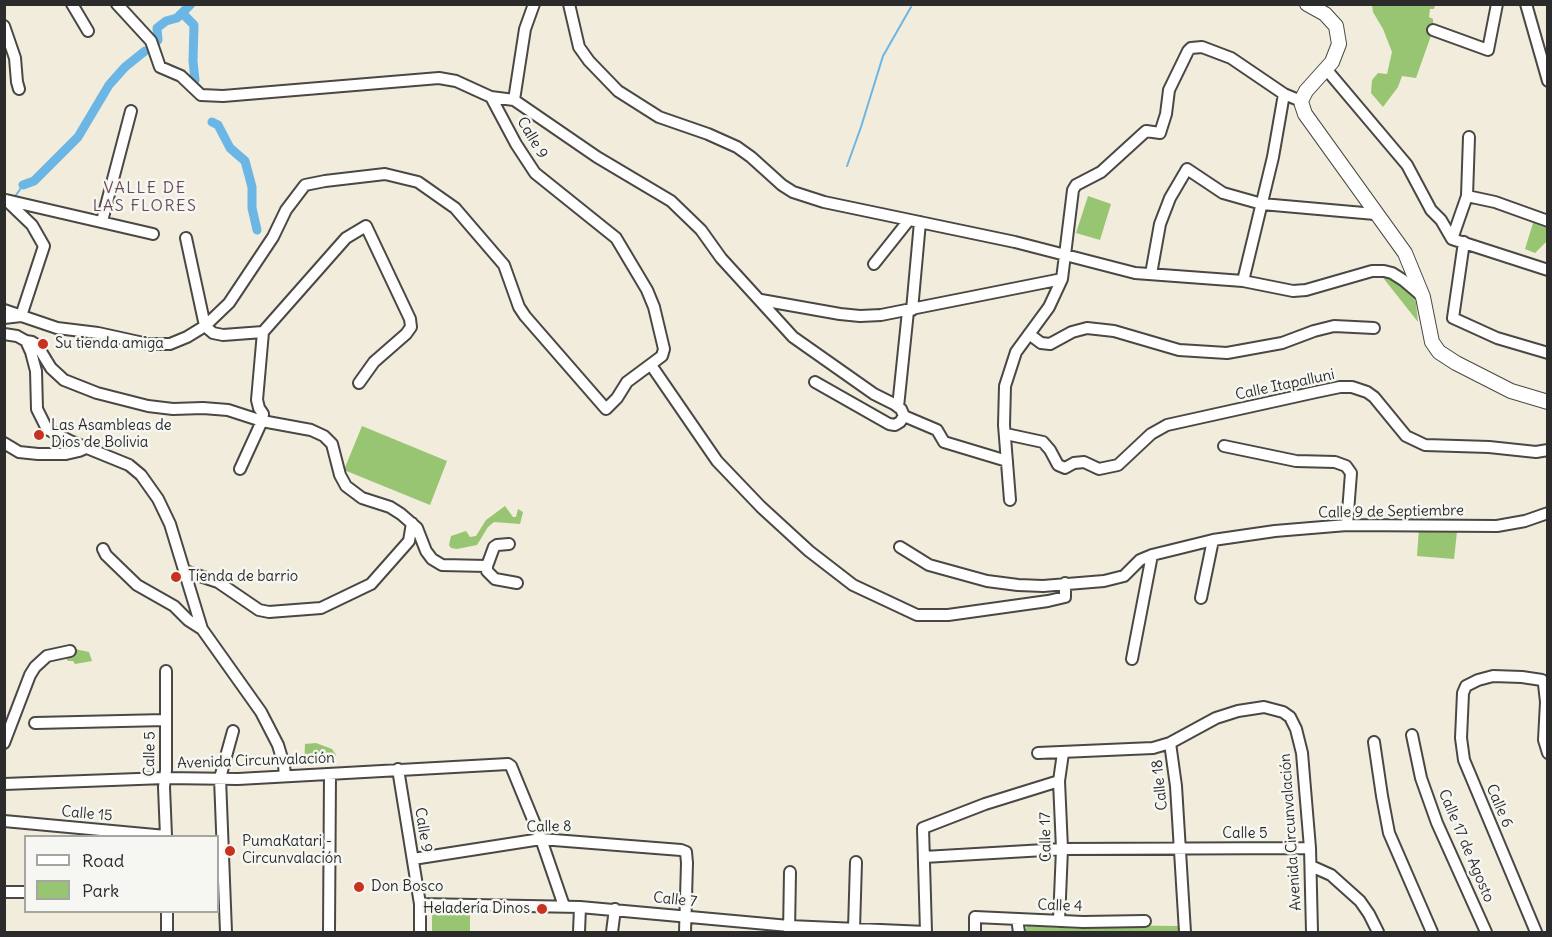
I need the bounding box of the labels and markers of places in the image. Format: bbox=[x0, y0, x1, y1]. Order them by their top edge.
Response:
place label: Su tienda amiga bbox=[55, 335, 164, 353]
marker: Su tienda amiga bbox=[36, 337, 50, 351]
place label: Las Asambleas de Dios de Bolivia bbox=[51, 417, 172, 452]
marker: Las Asambleas de Dios de Bolivia bbox=[32, 428, 46, 442]
place label: Tienda de barrio bbox=[188, 568, 298, 586]
marker: Tienda de barrio bbox=[169, 570, 183, 584]
place label: PumaKatari - Circunvalación bbox=[242, 833, 342, 868]
marker: PumaKatari - Circunvalación bbox=[223, 844, 237, 858]
place label: Don Bosco bbox=[371, 878, 443, 896]
marker: Don Bosco bbox=[352, 880, 366, 894]
place label: Heladería Dinos bbox=[423, 900, 530, 918]
marker: Heladería Dinos bbox=[535, 902, 549, 916]

